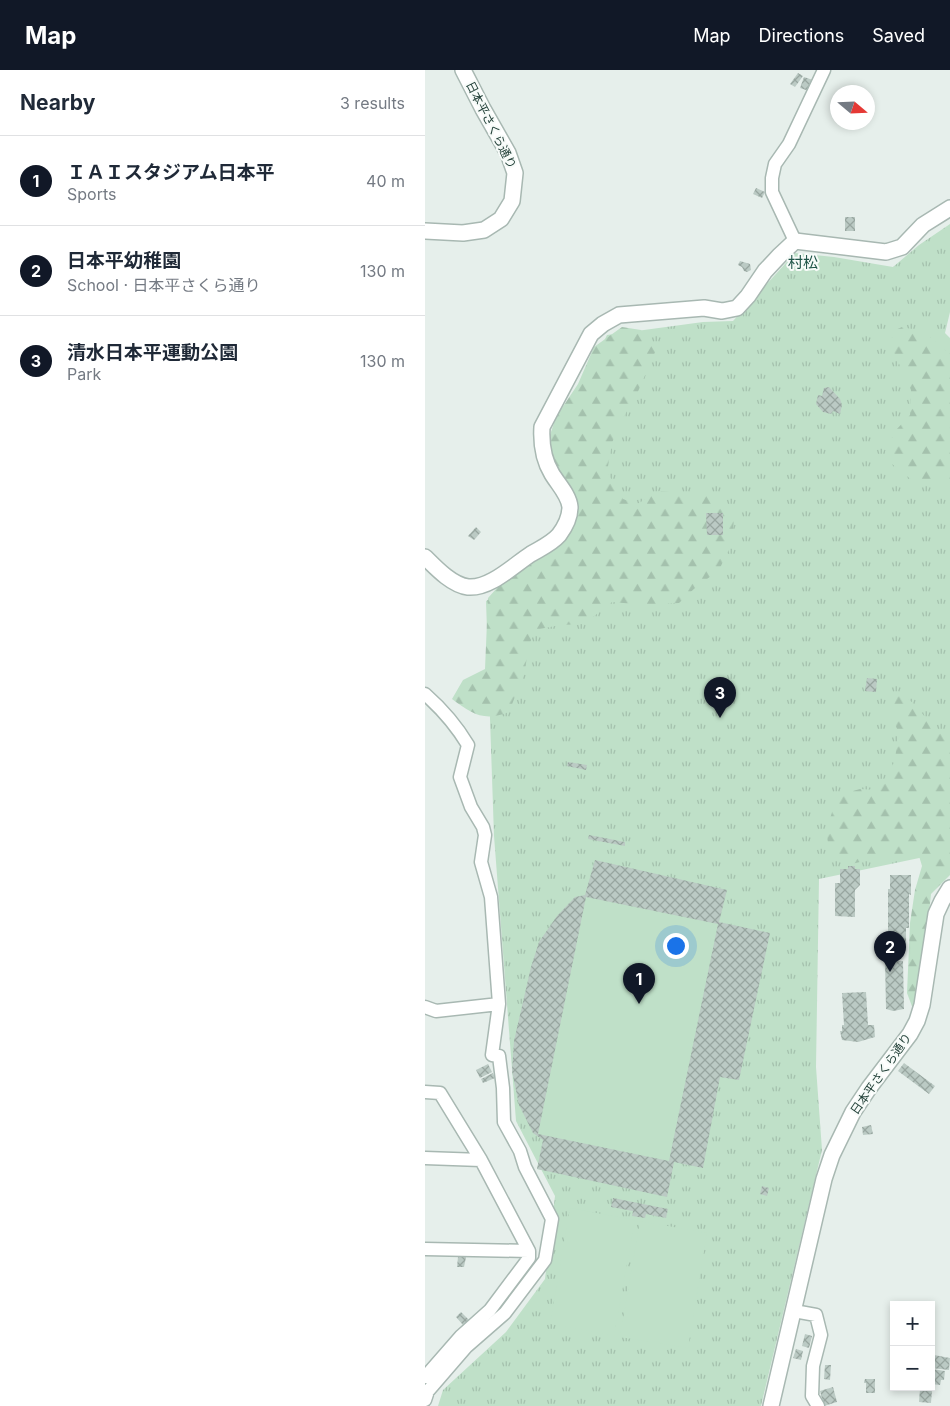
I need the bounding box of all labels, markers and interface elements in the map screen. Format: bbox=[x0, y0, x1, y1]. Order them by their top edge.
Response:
text: Map bbox=[25, 21, 76, 50]
text: Map bbox=[693, 25, 731, 46]
text: Directions bbox=[759, 25, 844, 46]
text: Saved bbox=[872, 25, 925, 46]
street label: 日本平さくら通り bbox=[463, 79, 520, 171]
north arrow bbox=[830, 85, 875, 130]
text: Nearby bbox=[20, 90, 95, 115]
text: 3 results bbox=[340, 93, 405, 113]
text: ＩＡＩスタジアム日本平 bbox=[67, 161, 275, 184]
text: 1 bbox=[33, 171, 39, 191]
text: 40 m bbox=[366, 171, 405, 191]
text: Sports bbox=[67, 184, 116, 204]
text: 日本平幼稚園 bbox=[67, 249, 181, 272]
district label: 村松 bbox=[788, 253, 818, 272]
text: 2 bbox=[31, 261, 41, 281]
text: 130 m bbox=[360, 261, 405, 281]
text: School · 日本平さくら通り bbox=[67, 275, 261, 295]
text: 清水日本平運動公園 bbox=[67, 341, 238, 364]
text: 3 bbox=[31, 351, 41, 371]
text: 130 m bbox=[360, 351, 405, 371]
text: Park bbox=[67, 364, 101, 384]
pin: 3 bbox=[704, 677, 736, 718]
pin: 2 bbox=[874, 931, 906, 972]
your location bbox=[663, 933, 689, 959]
pin: 1 bbox=[623, 963, 655, 1004]
street label: 日本平さくら通り bbox=[847, 1030, 914, 1117]
map controls bbox=[890, 1301, 935, 1391]
button: + bbox=[890, 1301, 935, 1346]
button: − bbox=[890, 1346, 935, 1391]

